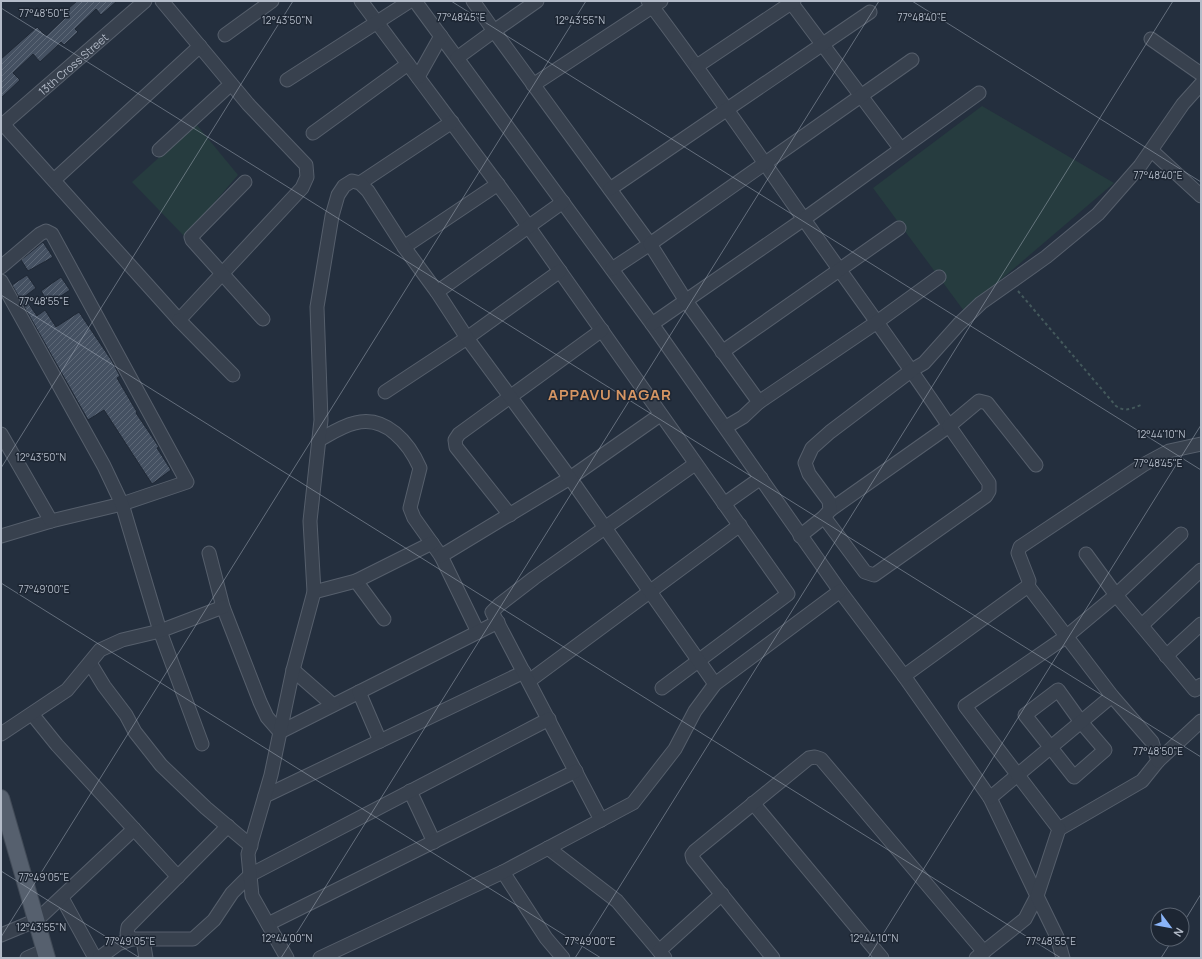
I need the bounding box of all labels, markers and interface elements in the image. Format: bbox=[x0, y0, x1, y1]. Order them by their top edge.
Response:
text: 77°48'50"E bbox=[19, 6, 69, 20]
text: 77°48'45"E bbox=[437, 10, 486, 24]
text: 77°48'40"E bbox=[897, 10, 947, 24]
text: 12°43'50"N bbox=[262, 13, 312, 27]
text: 12°43'55"N bbox=[555, 13, 605, 27]
street label: 13th Cross Street bbox=[35, 29, 111, 98]
text: 77°48'40"E bbox=[1133, 168, 1183, 182]
text: 77°48'55"E bbox=[19, 294, 69, 308]
district label: APPAVU NAGAR bbox=[548, 384, 672, 405]
text: 12°44'10"N bbox=[1137, 427, 1185, 441]
text: 12°43'50"N bbox=[16, 450, 66, 464]
text: 77°48'45"E bbox=[1134, 456, 1183, 470]
text: 77°49'00"E bbox=[19, 582, 70, 596]
text: 77°48'50"E bbox=[1133, 744, 1183, 758]
text: 77°49'05"E bbox=[19, 870, 70, 884]
north arrow bbox=[1150, 907, 1190, 947]
text: 12°43'55"N bbox=[16, 920, 66, 934]
text: N bbox=[1170, 925, 1187, 940]
text: 12°44'00"N bbox=[262, 931, 313, 945]
text: 12°44'10"N bbox=[850, 931, 898, 945]
text: 77°49'05"E bbox=[105, 934, 156, 948]
text: 77°49'00"E bbox=[565, 934, 616, 948]
text: 77°48'55"E bbox=[1026, 934, 1076, 948]

